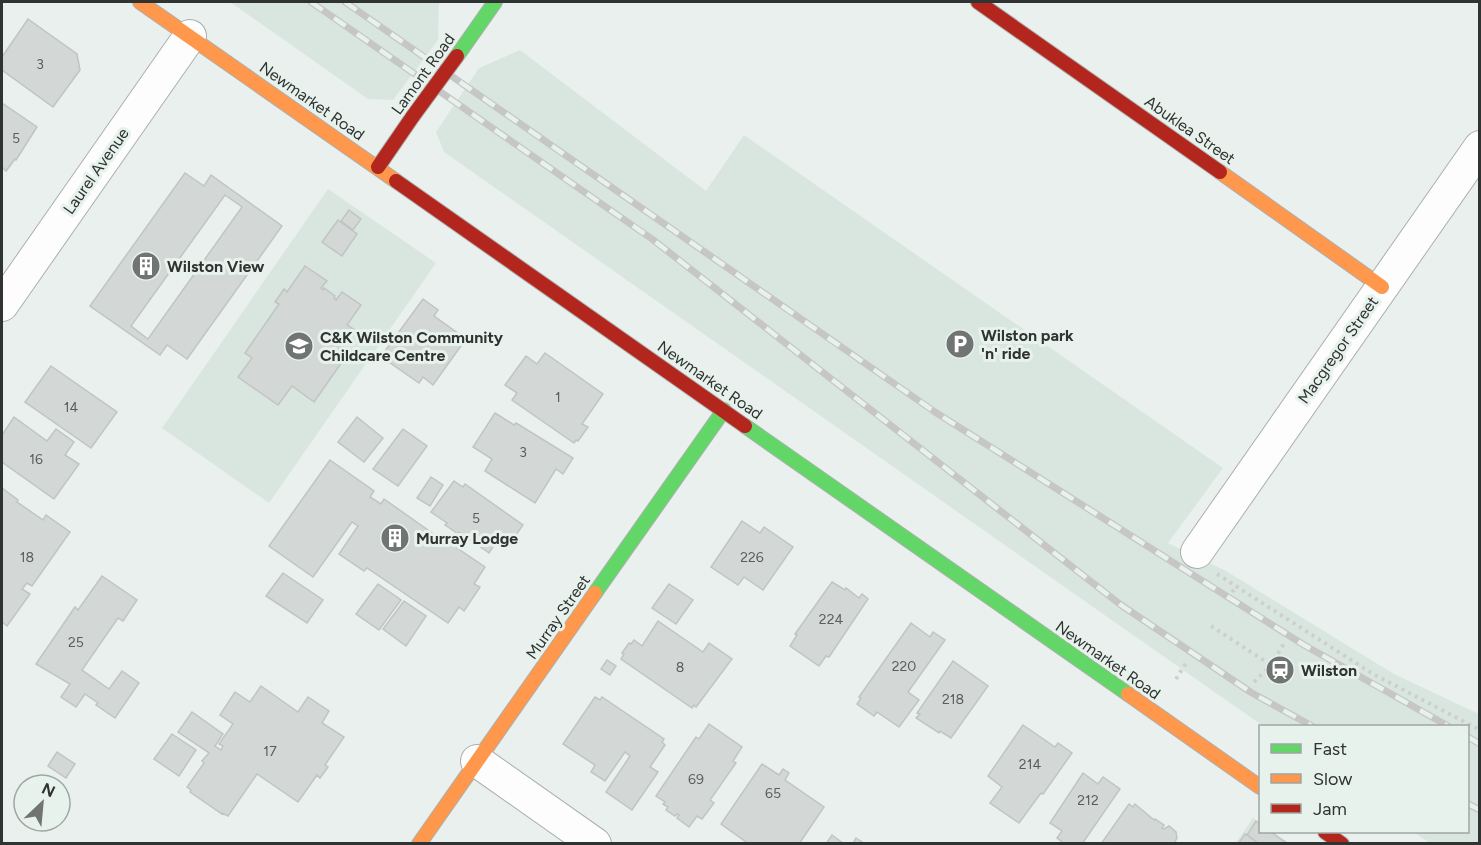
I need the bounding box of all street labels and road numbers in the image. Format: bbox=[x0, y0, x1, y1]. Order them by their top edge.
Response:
street label: Lamont Road bbox=[387, 30, 459, 118]
street label: Newmarket Road bbox=[256, 58, 368, 144]
street label: Abuklea Street bbox=[1141, 92, 1239, 168]
street label: Laurel Avenue bbox=[59, 124, 133, 218]
street label: Macgregor Street bbox=[1294, 293, 1382, 407]
street label: Newmarket Road bbox=[654, 337, 766, 423]
street label: Murray Street bbox=[522, 571, 594, 663]
street label: Newmarket Road bbox=[1052, 617, 1164, 703]

